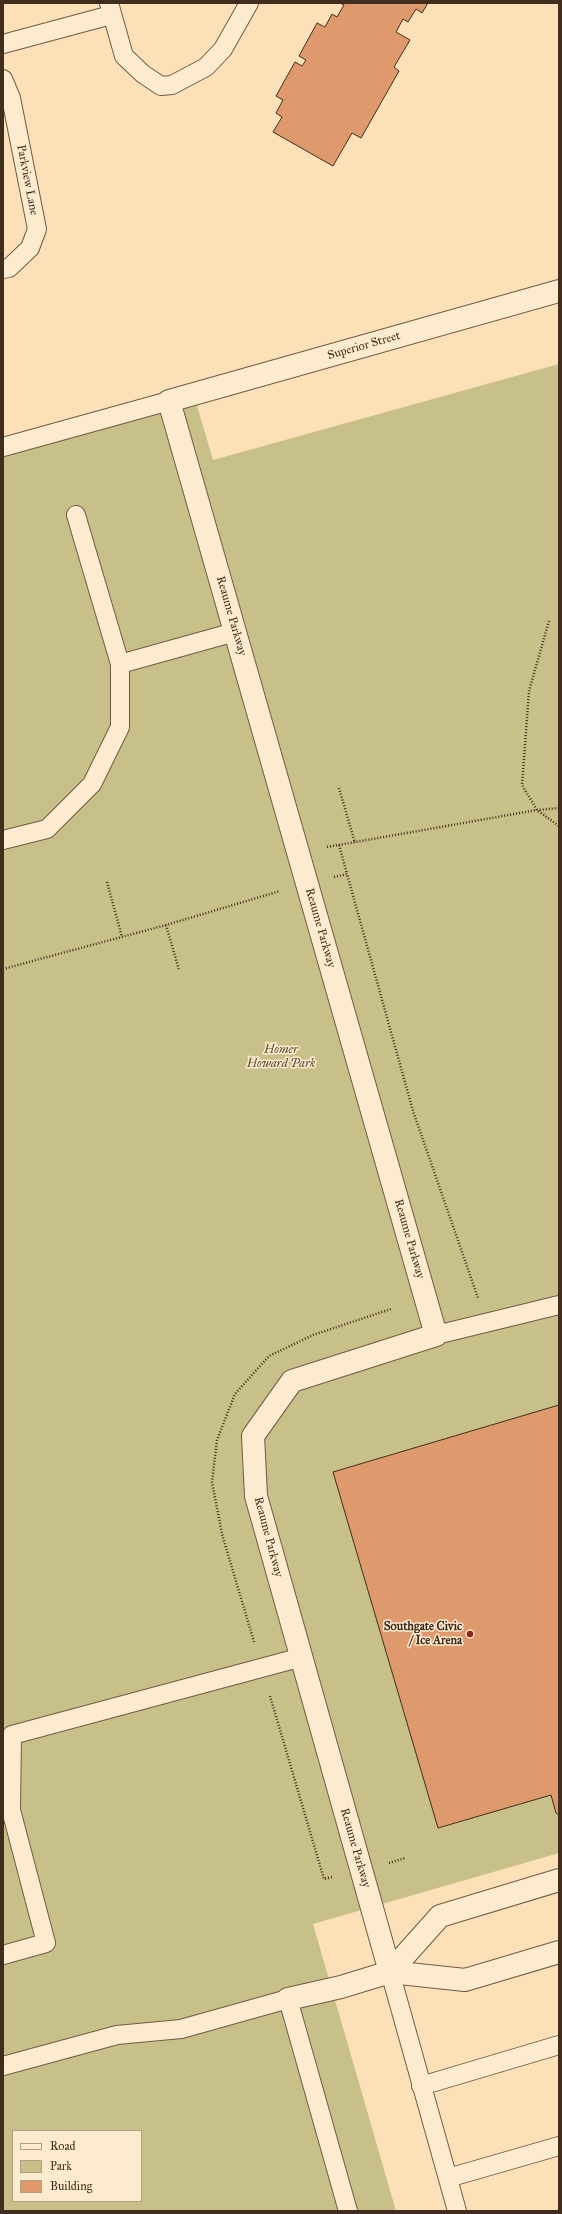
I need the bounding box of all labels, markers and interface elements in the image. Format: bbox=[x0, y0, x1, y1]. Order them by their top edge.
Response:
street label: Parkview Lane bbox=[13, 143, 41, 217]
street label: Superior Street bbox=[326, 329, 402, 363]
street label: Reaume Parkway bbox=[213, 574, 249, 658]
street label: Reaume Parkway bbox=[302, 886, 338, 970]
park label: Homer Howard Park bbox=[247, 1043, 315, 1071]
street label: Reaume Parkway bbox=[391, 1197, 427, 1281]
street label: Reaume Parkway bbox=[250, 1495, 286, 1579]
place label: Southgate Civic / Ice Arena bbox=[384, 1620, 462, 1648]
marker: Southgate Civic / Ice Arena bbox=[465, 1629, 475, 1639]
street label: Reaume Parkway bbox=[337, 1806, 373, 1890]
legend bbox=[12, 2130, 142, 2202]
text: Road bbox=[50, 2139, 76, 2153]
text: Park bbox=[50, 2159, 72, 2173]
text: Building bbox=[50, 2179, 92, 2193]

